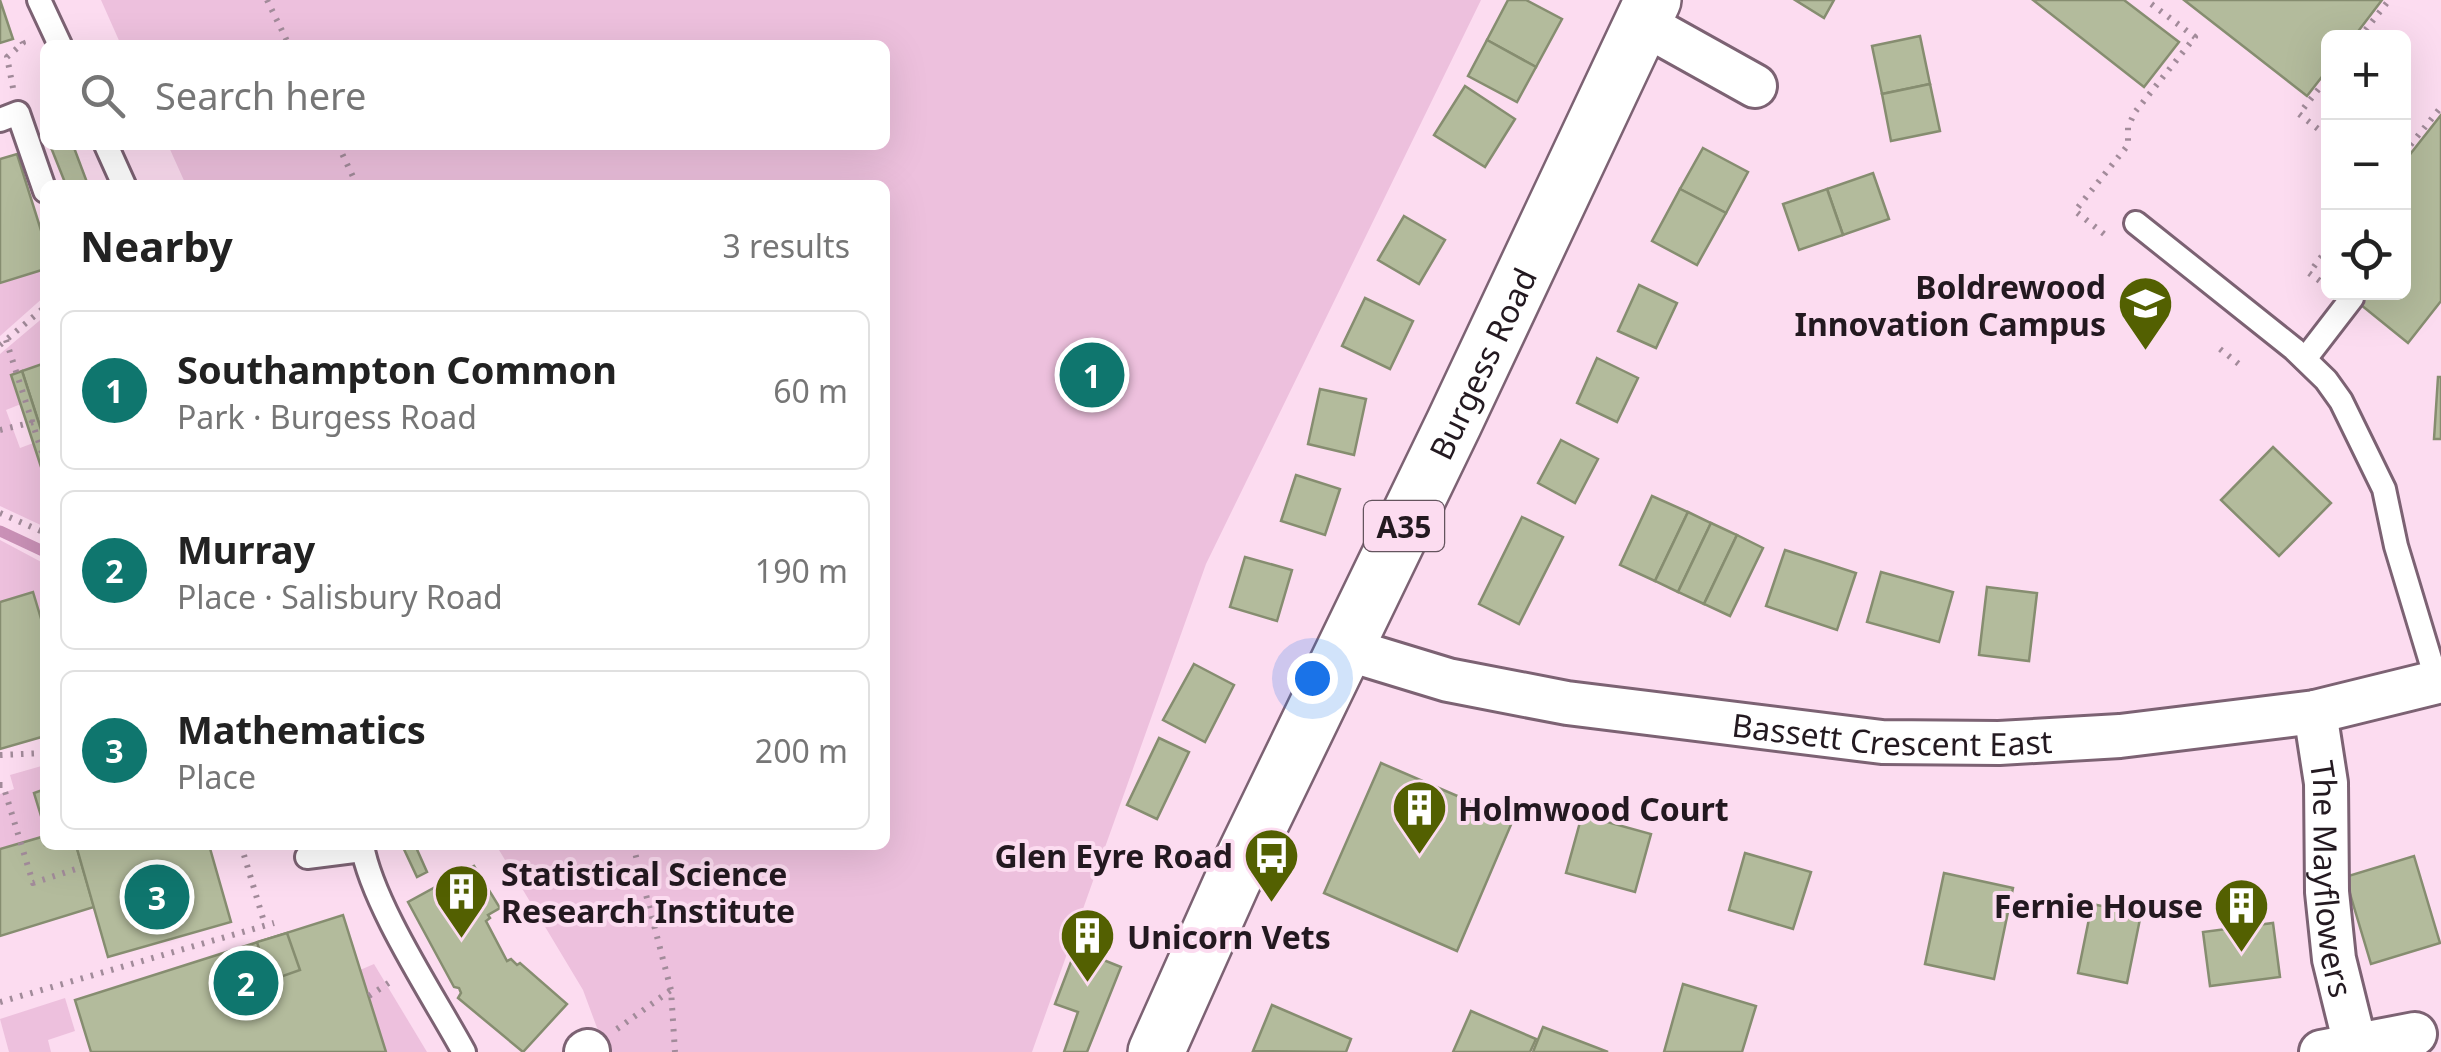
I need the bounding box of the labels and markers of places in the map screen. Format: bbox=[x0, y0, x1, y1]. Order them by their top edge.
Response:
place label: Boldrewood Innovation Campus bbox=[1795, 265, 2106, 345]
school or university icon: Boldrewood Innovation Campus bbox=[2115, 274, 2175, 353]
pin: 1 bbox=[1060, 338, 1124, 412]
building icon: Holmwood Court bbox=[1389, 778, 1449, 857]
place label: Holmwood Court bbox=[1458, 787, 1729, 830]
bus stop icon: Glen Eyre Road bbox=[1242, 825, 1302, 904]
place label: Glen Eyre Road bbox=[994, 834, 1233, 877]
place label: Statistical Science Research Institute bbox=[501, 852, 795, 932]
pin: 3 bbox=[124, 860, 190, 934]
building icon: Statistical Science Research Institute bbox=[432, 861, 492, 940]
building icon: Fernie House bbox=[2212, 875, 2272, 954]
place label: Fernie House bbox=[1994, 884, 2203, 927]
building icon: Unicorn Vets bbox=[1058, 906, 1118, 985]
place label: Unicorn Vets bbox=[1127, 915, 1331, 958]
pin: 2 bbox=[214, 946, 278, 1020]

